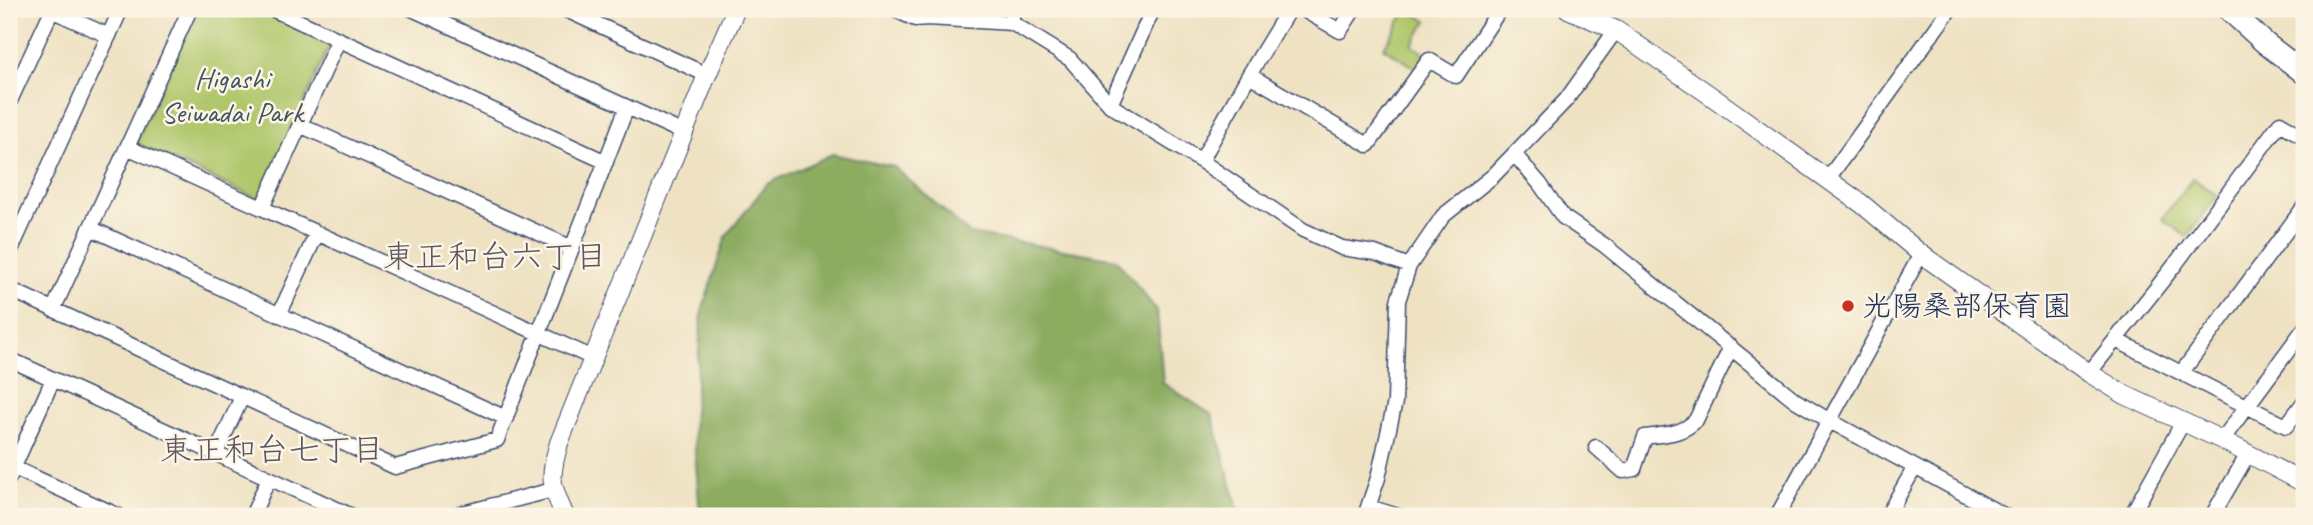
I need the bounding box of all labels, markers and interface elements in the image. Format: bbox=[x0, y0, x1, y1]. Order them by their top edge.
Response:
park label: Higashi Seiwadai Park bbox=[161, 59, 305, 131]
district label: 東正和台六丁目 bbox=[383, 236, 607, 277]
place label: 光陽桑部保育園 bbox=[1862, 287, 2072, 325]
marker: 光陽桑部保育園 bbox=[1840, 298, 1856, 314]
district label: 東正和台七丁目 bbox=[160, 429, 384, 470]

